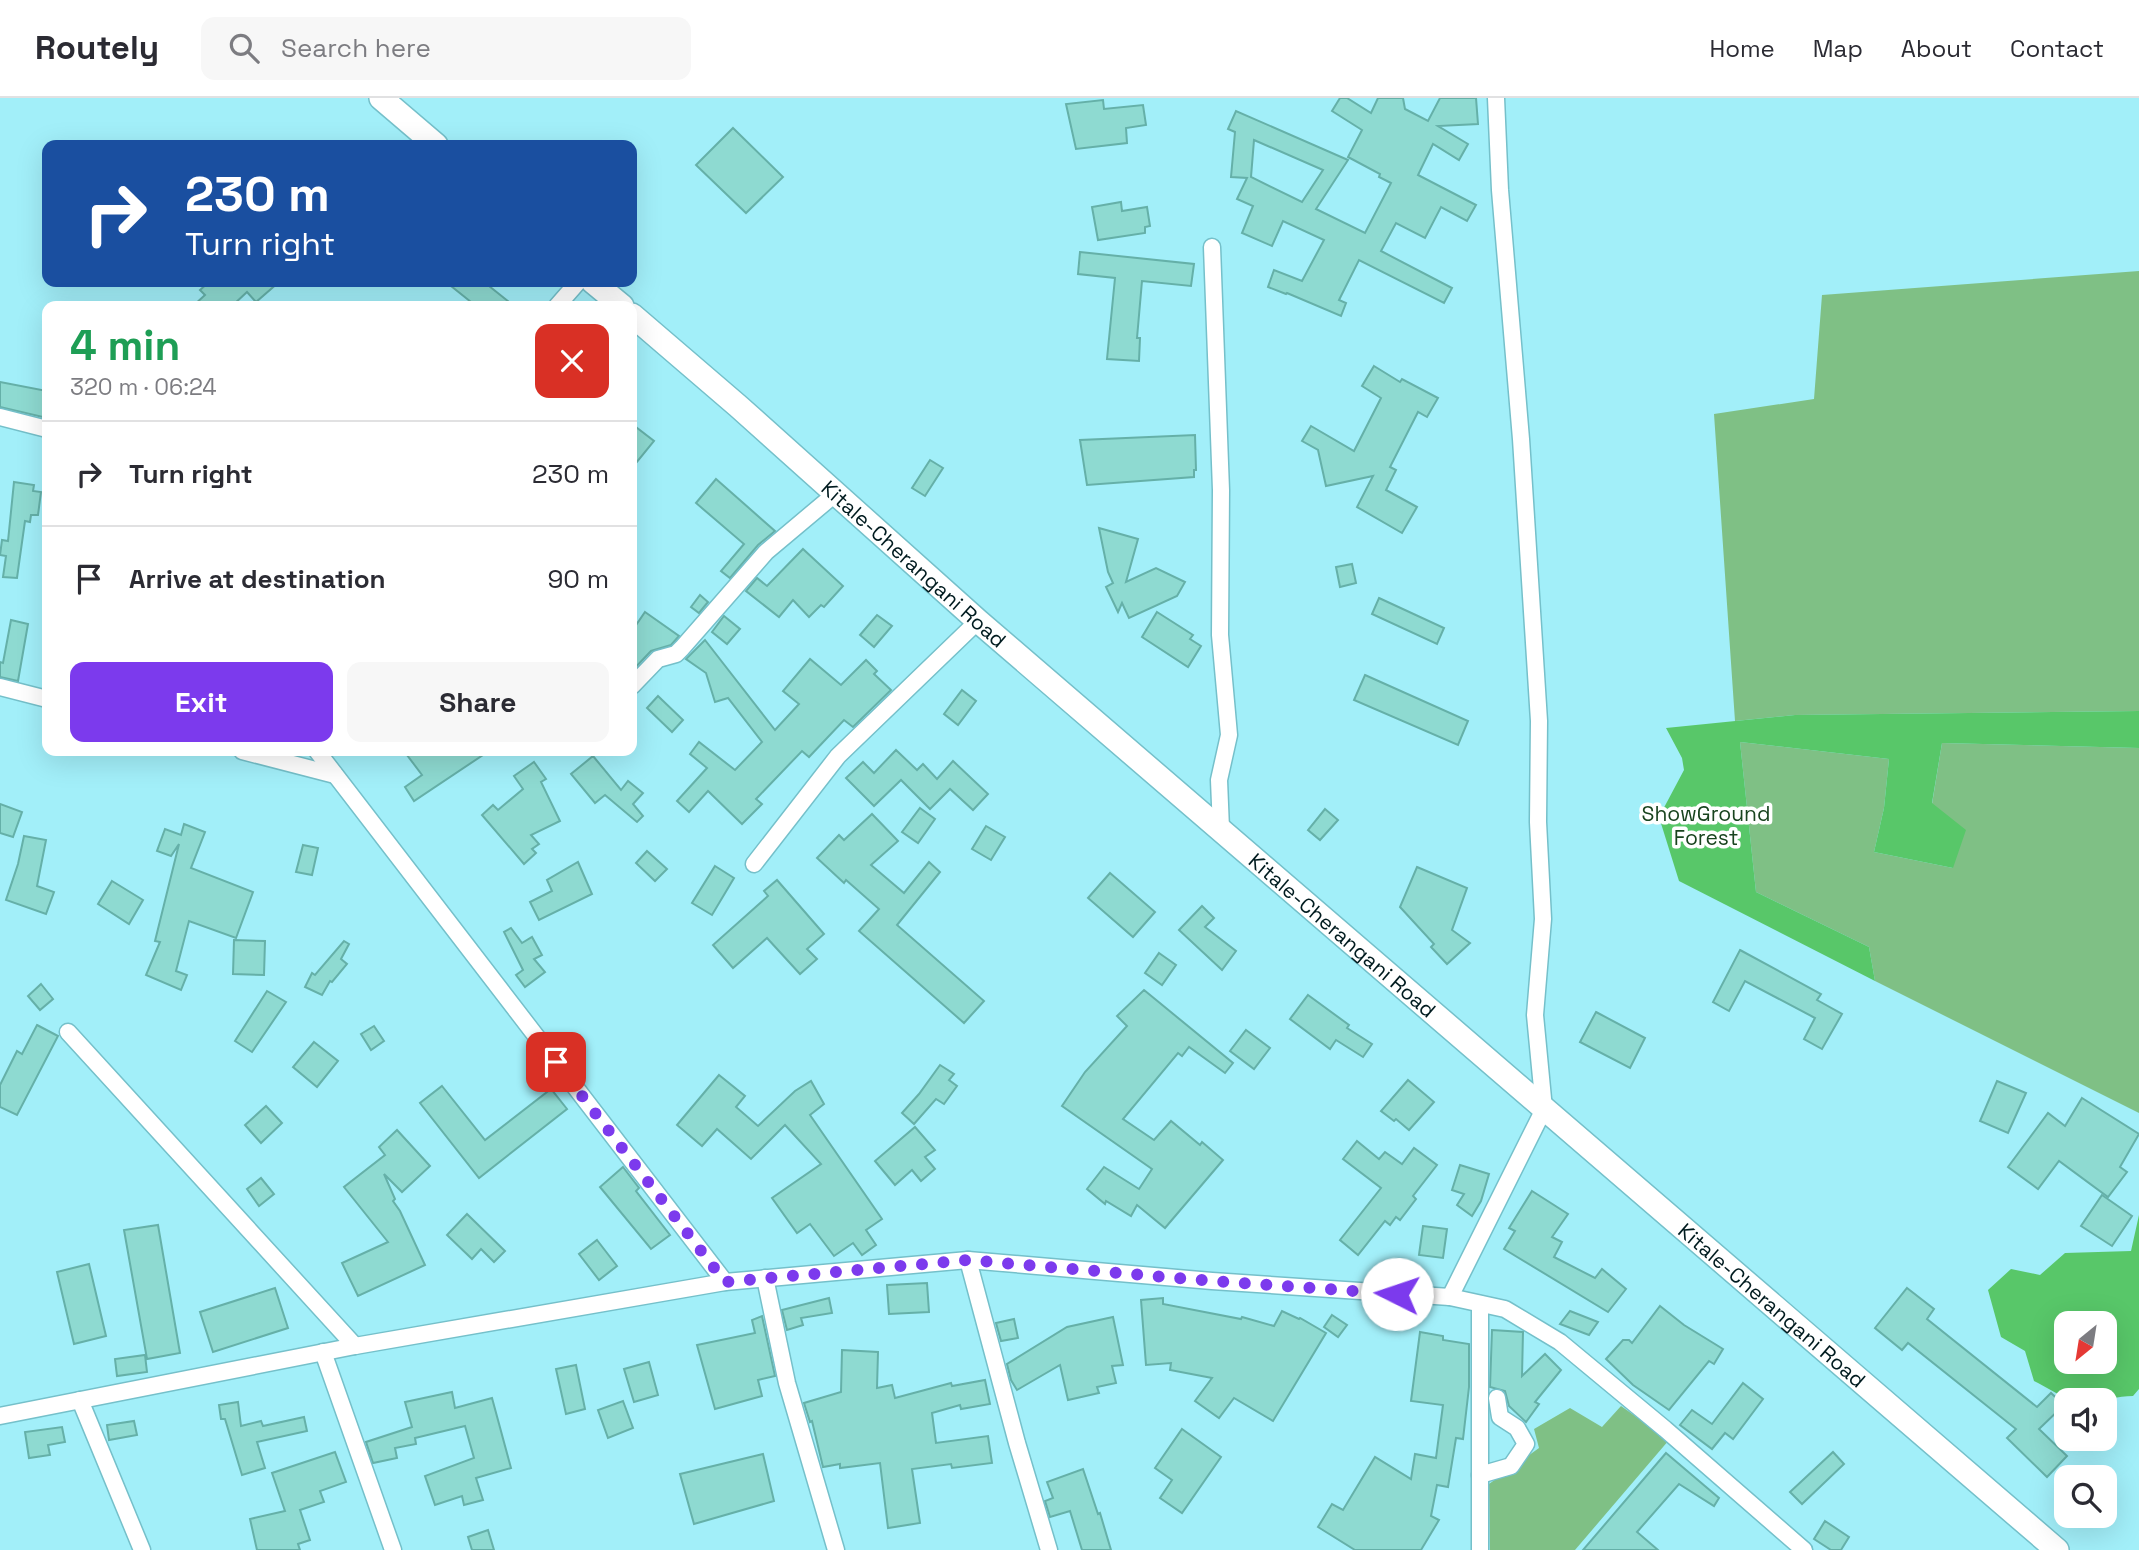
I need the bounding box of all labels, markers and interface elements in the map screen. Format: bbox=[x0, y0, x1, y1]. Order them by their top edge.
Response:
search box bbox=[201, 17, 691, 80]
text: Routely bbox=[35, 27, 159, 69]
icon: search bbox=[225, 29, 263, 67]
text: Search here bbox=[281, 31, 431, 65]
text: Home bbox=[1709, 33, 1775, 64]
text: Map bbox=[1813, 33, 1863, 64]
text: About bbox=[1901, 33, 1972, 64]
text: Contact bbox=[2010, 33, 2104, 64]
text: 230 m bbox=[185, 163, 330, 225]
icon: right bbox=[70, 168, 161, 259]
text: Turn right bbox=[185, 224, 335, 264]
text: 4 min bbox=[70, 319, 180, 372]
button: close bbox=[535, 324, 609, 398]
text: 320 m · 06:24 bbox=[70, 372, 217, 402]
icon: right bbox=[70, 455, 108, 493]
text: Turn right bbox=[129, 457, 253, 491]
text: 230 m bbox=[532, 457, 609, 491]
street label: Kitale-Cherangani Road bbox=[816, 474, 1012, 653]
icon: arrive bbox=[70, 560, 108, 598]
text: Arrive at destination bbox=[129, 562, 386, 596]
text: 90 m bbox=[547, 562, 609, 596]
button: Exit bbox=[70, 662, 333, 742]
button: Share bbox=[347, 662, 609, 742]
park label: ShowGround Forest bbox=[1642, 800, 1770, 851]
street label: Kitale-Cherangani Road bbox=[1243, 847, 1442, 1023]
pin bbox=[526, 1032, 586, 1092]
icon: arrive bbox=[537, 1043, 575, 1081]
street label: Kitale-Cherangani Road bbox=[1673, 1217, 1872, 1393]
position arrow bbox=[1360, 1257, 1434, 1331]
north arrow bbox=[2054, 1311, 2118, 1374]
map controls bbox=[2054, 1311, 2117, 1528]
button: sound bbox=[2054, 1388, 2117, 1451]
button: search bbox=[2054, 1465, 2117, 1528]

